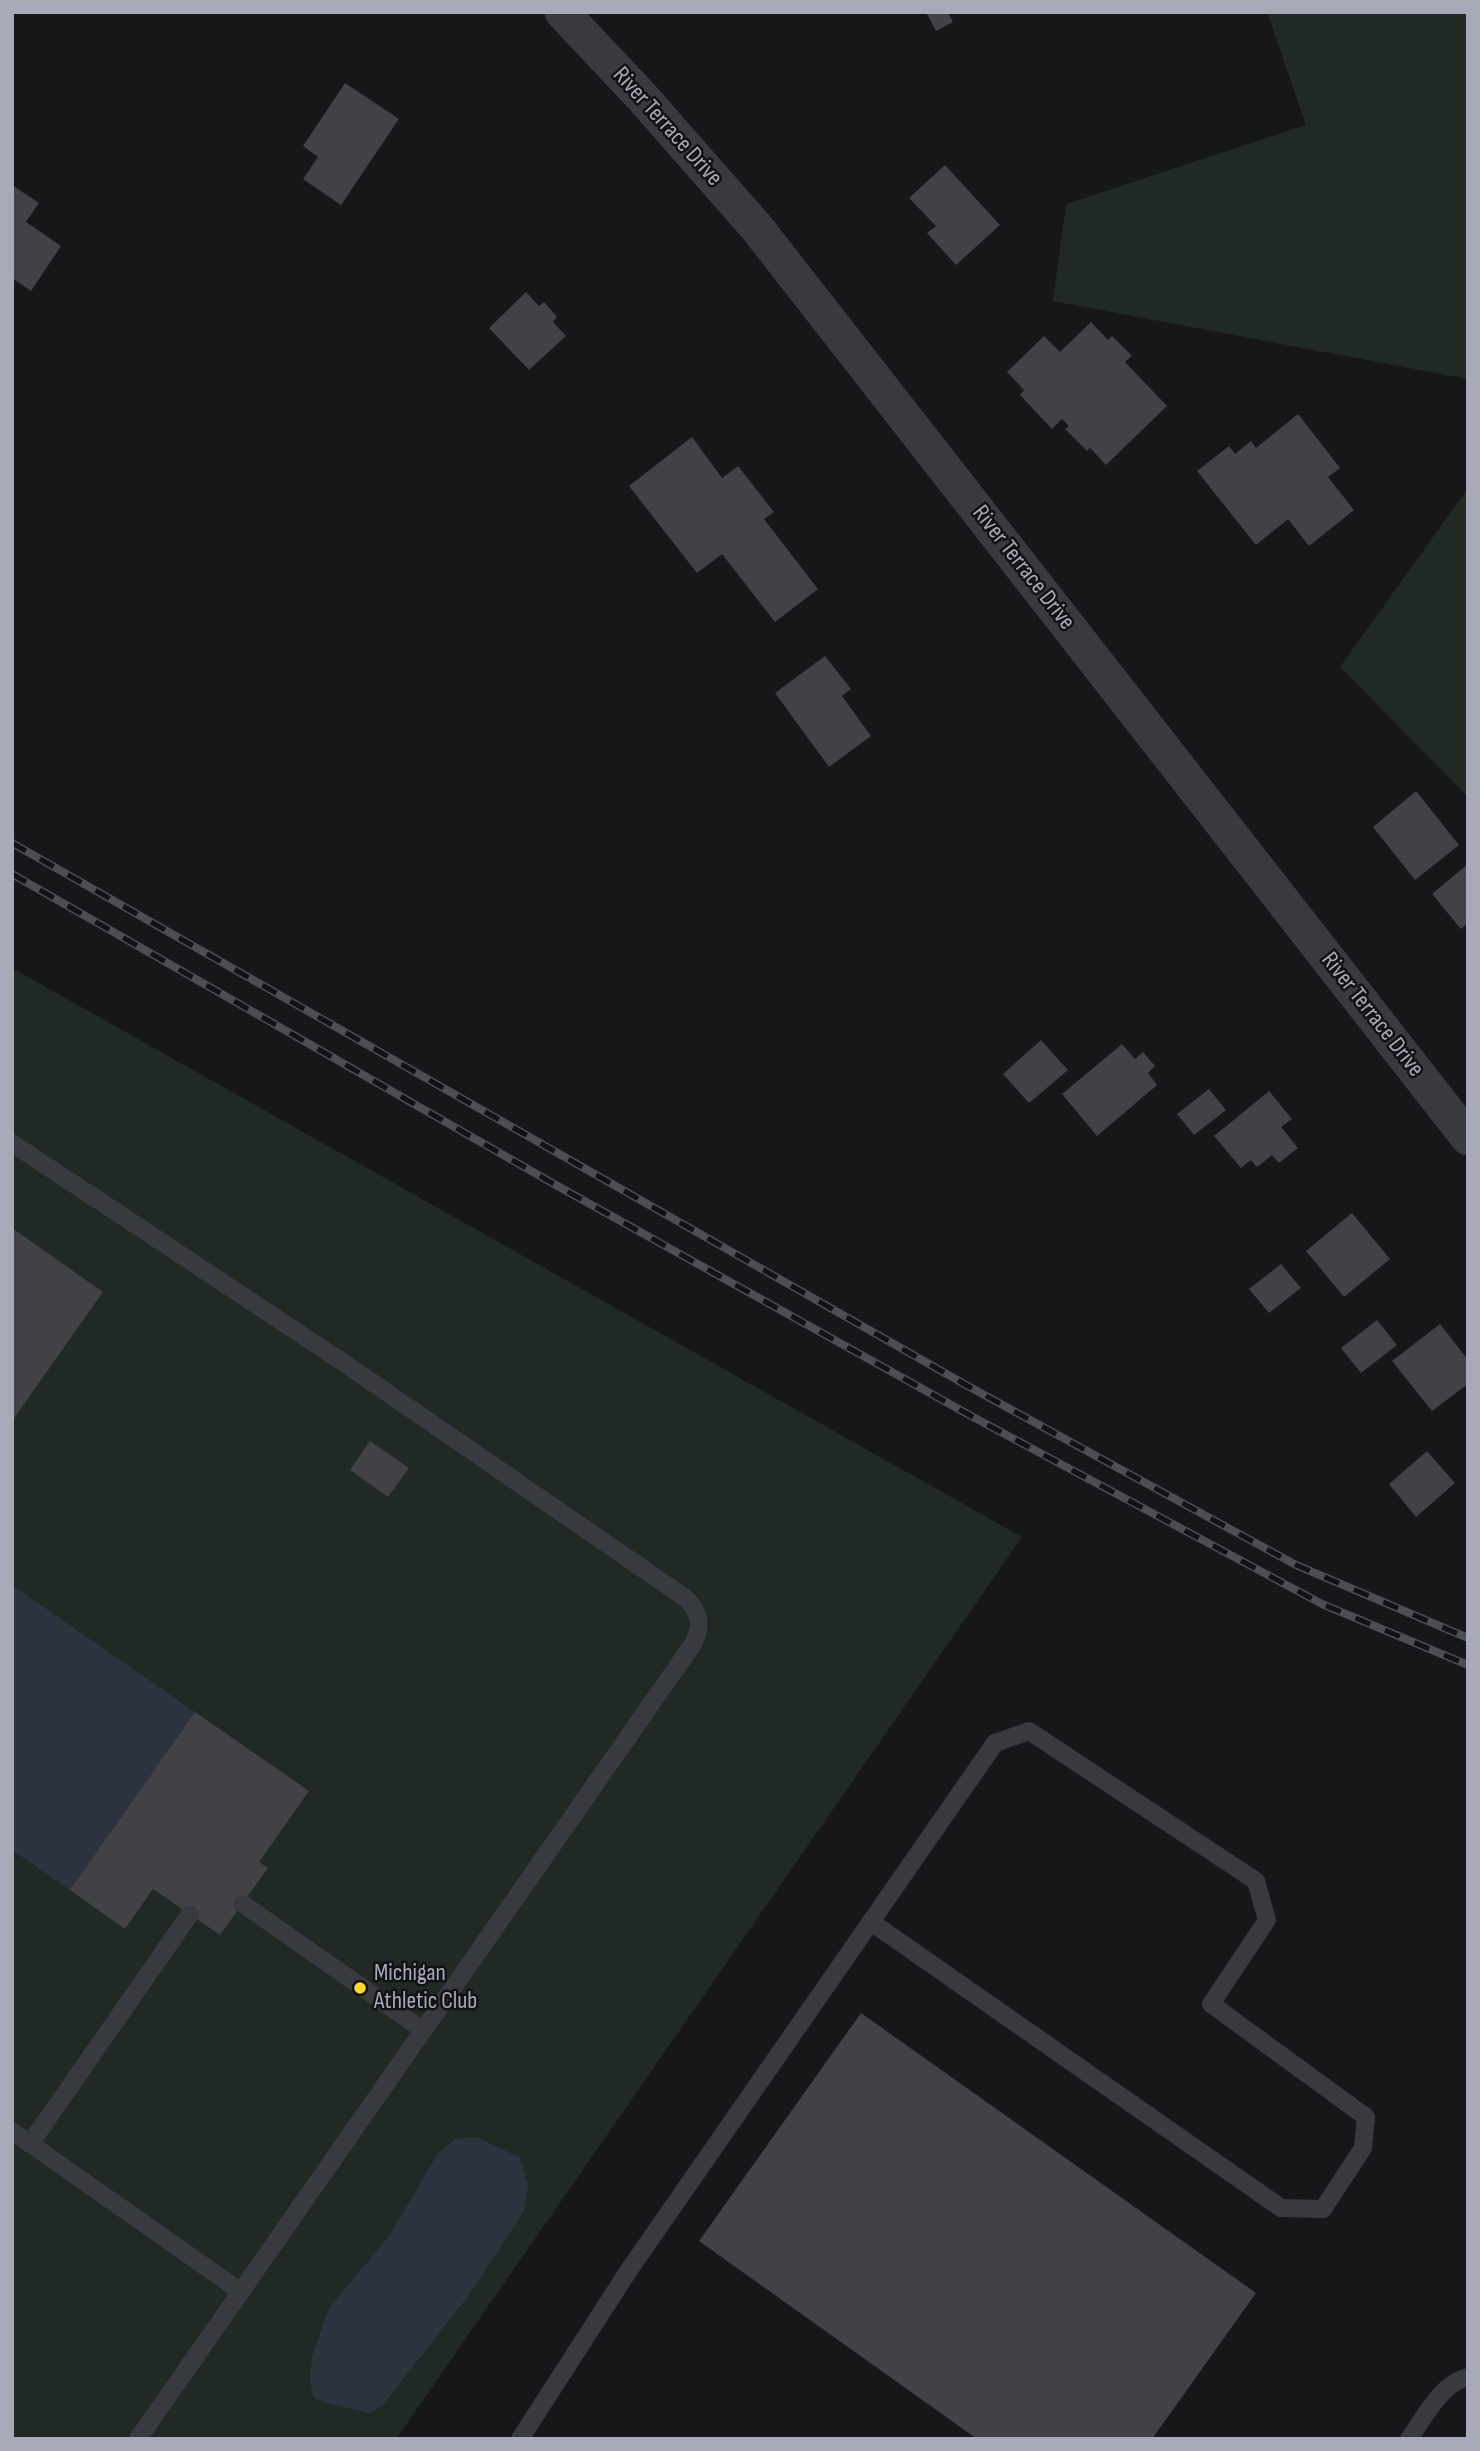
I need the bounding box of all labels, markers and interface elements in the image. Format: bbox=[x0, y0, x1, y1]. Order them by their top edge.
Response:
street label: River Terrace Drive bbox=[606, 62, 728, 192]
street label: River Terrace Drive bbox=[965, 500, 1081, 636]
street label: River Terrace Drive bbox=[1314, 947, 1430, 1083]
place label: Michigan Athletic Club bbox=[374, 1960, 477, 2016]
marker: Michigan Athletic Club bbox=[352, 1980, 368, 1996]

